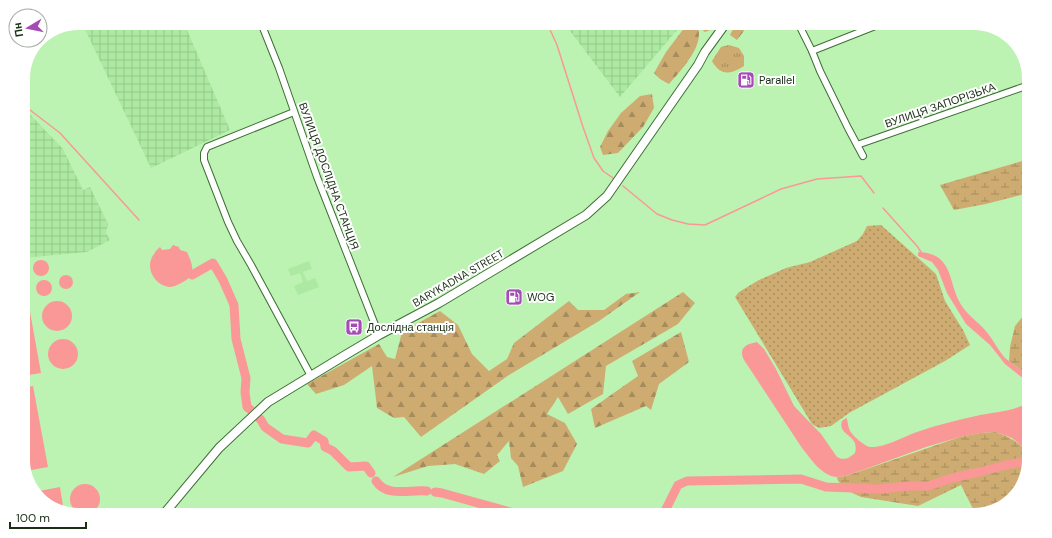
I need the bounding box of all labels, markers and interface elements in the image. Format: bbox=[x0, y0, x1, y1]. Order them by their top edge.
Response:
north arrow bbox=[8, 8, 48, 48]
text: Пн bbox=[10, 21, 26, 38]
fuel station icon: Parallel bbox=[736, 70, 756, 90]
place label: Parallel bbox=[759, 73, 795, 87]
street label: ВУЛИЦЯ ЗАПОРІЗЬКА bbox=[883, 79, 998, 131]
street label: ВУЛИЦЯ ДОСЛІДНА СТАНЦІЯ bbox=[296, 101, 362, 252]
street label: BARYKADNA STREET bbox=[410, 246, 506, 310]
fuel station icon: WOG bbox=[504, 287, 524, 307]
place label: WOG bbox=[527, 290, 554, 304]
bus stop icon: Дослідна станція bbox=[344, 317, 364, 337]
place label: Дослідна станція bbox=[367, 320, 454, 334]
scale bar bbox=[10, 504, 86, 530]
text: 100 m bbox=[16, 510, 50, 526]

